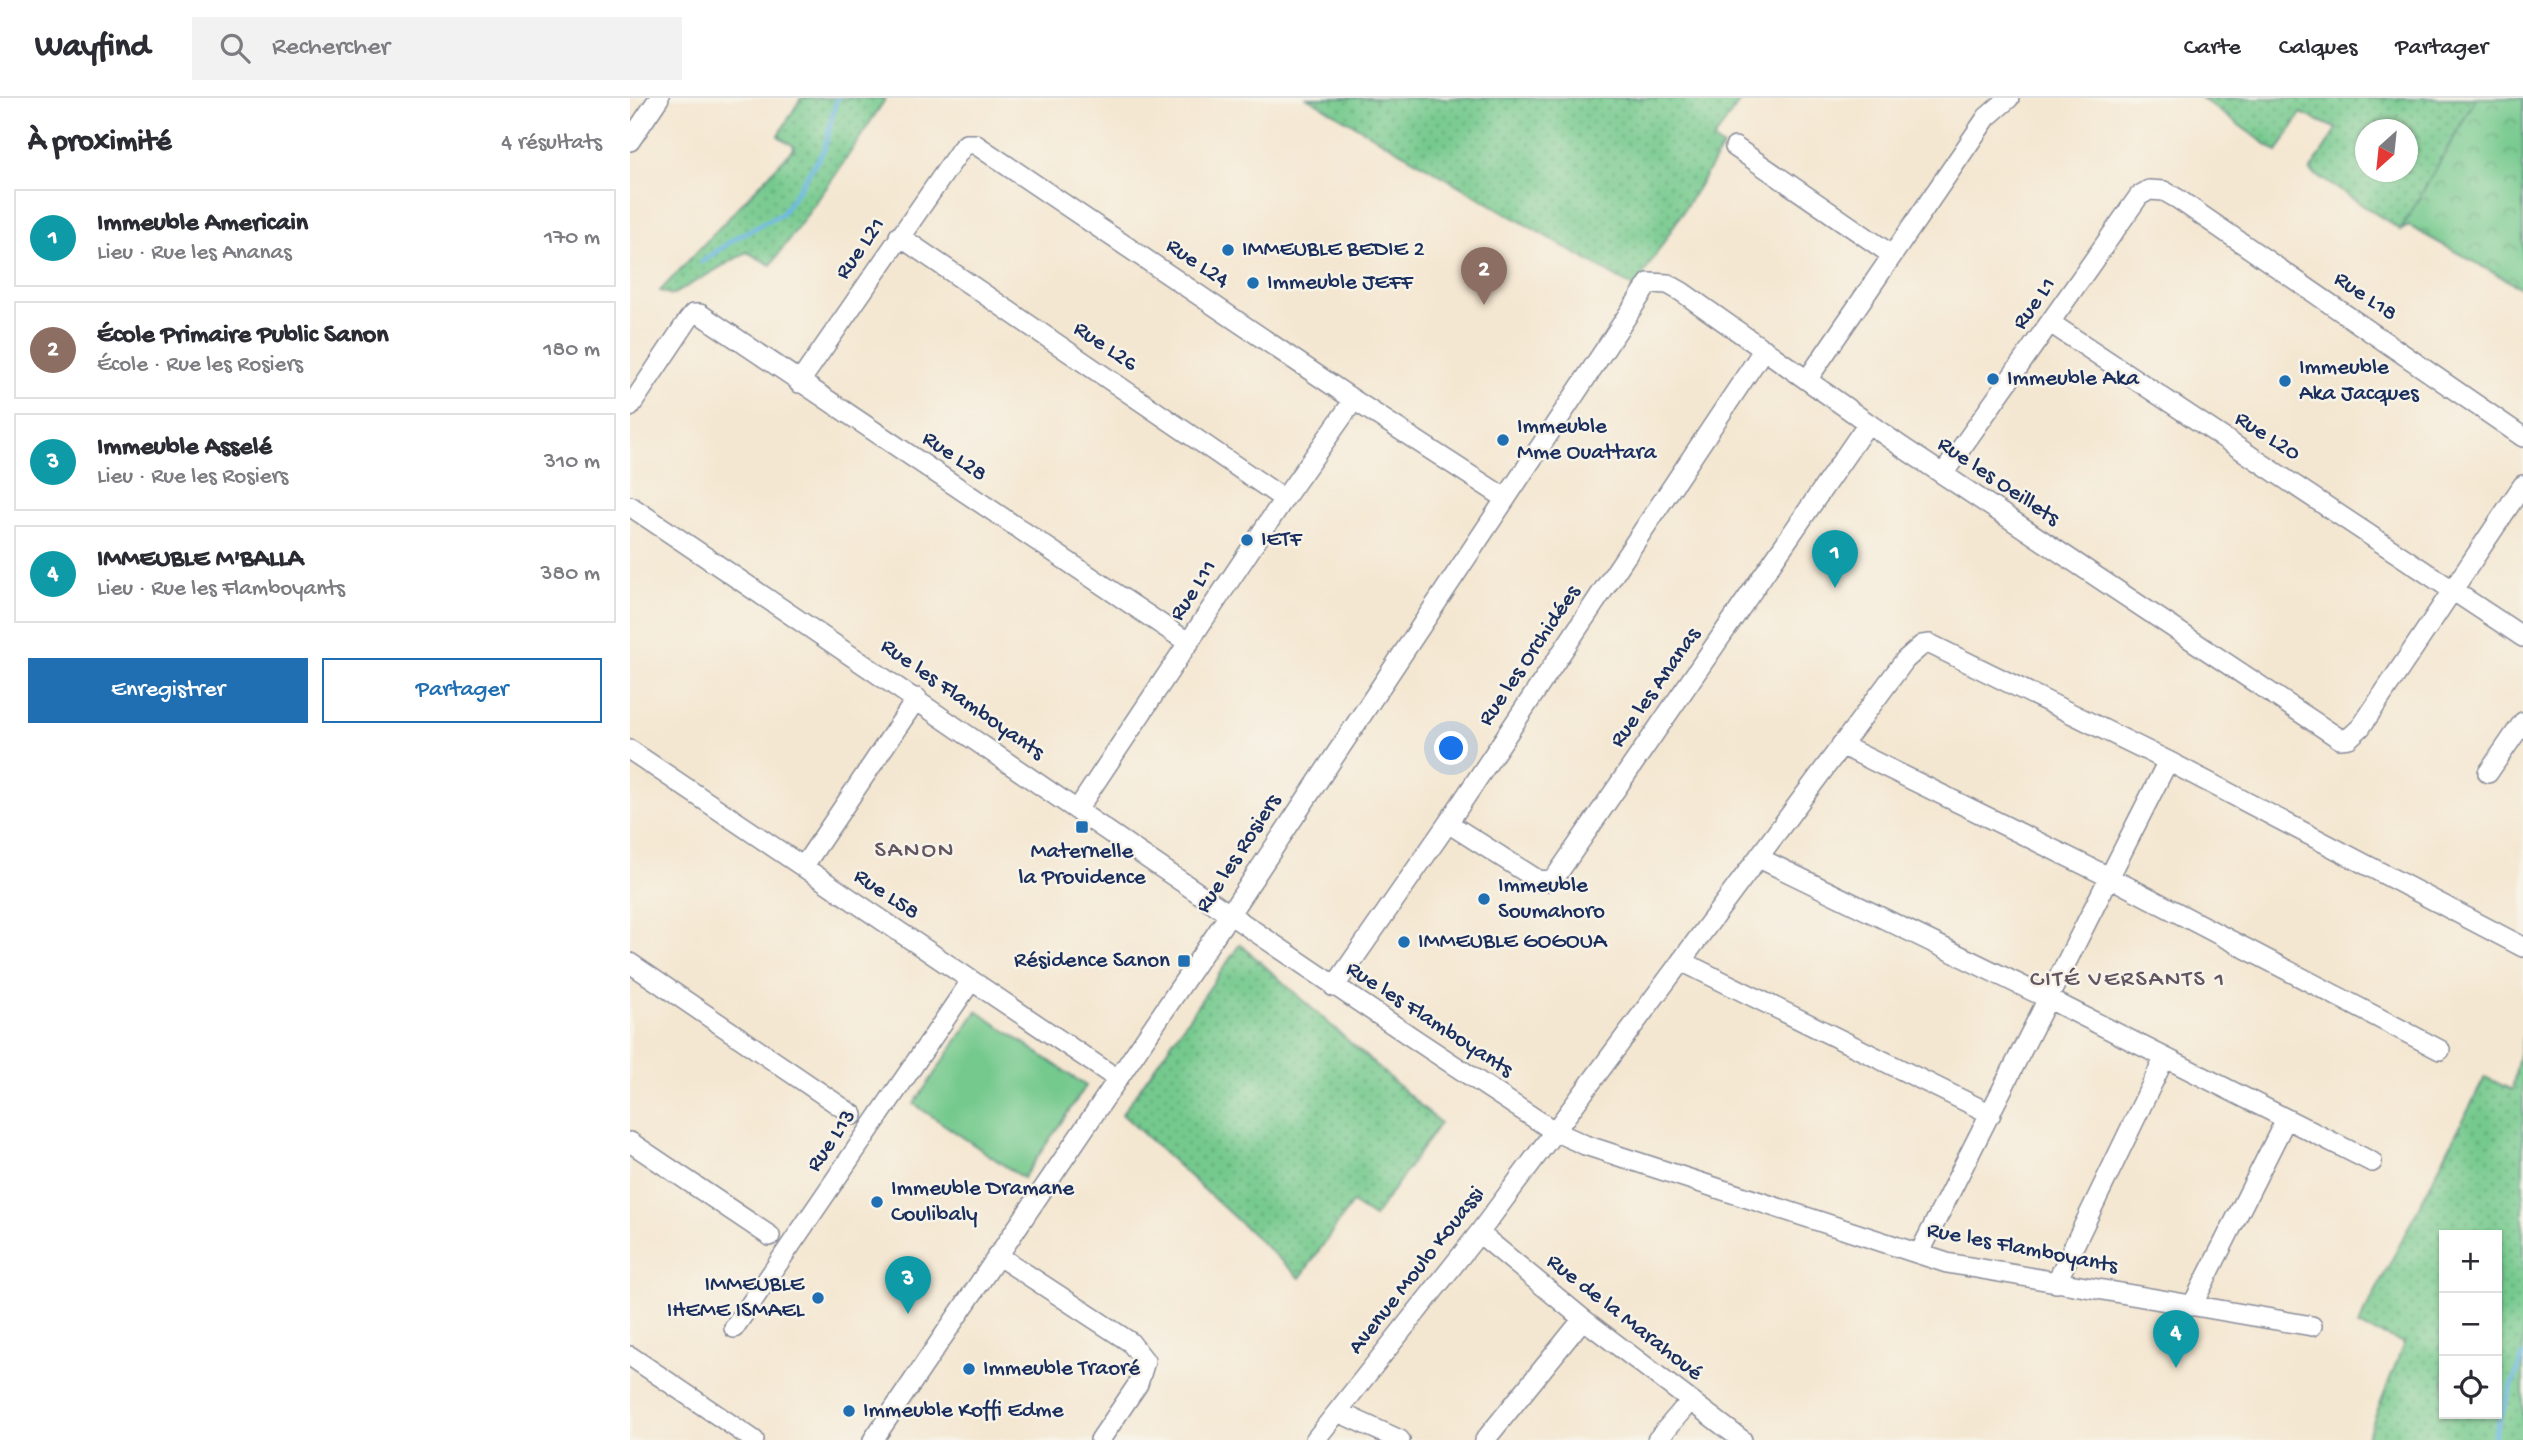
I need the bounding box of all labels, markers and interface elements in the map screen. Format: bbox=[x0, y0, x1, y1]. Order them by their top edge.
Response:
search box bbox=[192, 17, 682, 80]
text: Wayfind bbox=[35, 29, 150, 67]
icon: search bbox=[216, 29, 254, 67]
text: Rechercher bbox=[272, 33, 390, 64]
text: Carte bbox=[2184, 34, 2241, 63]
text: Calques bbox=[2279, 34, 2357, 63]
text: Partager bbox=[2395, 34, 2488, 63]
north arrow bbox=[2355, 119, 2418, 182]
text: À proximité bbox=[28, 126, 172, 161]
text: 4 résultats bbox=[501, 130, 602, 157]
text: Immeuble Americain bbox=[97, 209, 308, 240]
street label: Rue L21 bbox=[830, 213, 892, 285]
text: 1 bbox=[48, 225, 58, 252]
text: 170 m bbox=[544, 225, 600, 252]
street label: Rue L24 bbox=[1160, 233, 1234, 295]
place label: IMMEUBLE BEDIE 2 bbox=[1242, 237, 1425, 264]
text: Lieu · Rue les Ananas bbox=[97, 240, 292, 267]
marker: IMMEUBLE BEDIE 2 bbox=[1220, 242, 1236, 258]
pin: 2 bbox=[1461, 247, 1507, 305]
street label: Rue L18 bbox=[2328, 266, 2402, 328]
place label: Immeuble JEFF bbox=[1267, 270, 1414, 297]
street label: Rue L1 bbox=[2007, 273, 2063, 335]
marker: Immeuble JEFF bbox=[1245, 275, 1261, 291]
street label: Rue L26 bbox=[1068, 316, 1142, 378]
text: École Primaire Public Sanon bbox=[97, 321, 389, 352]
text: 2 bbox=[47, 337, 59, 364]
text: 180 m bbox=[543, 337, 600, 364]
text: École · Rue les Rosiers bbox=[97, 352, 303, 379]
place label: Immeuble Aka Jacques bbox=[2299, 355, 2419, 408]
place label: Immeuble Aka bbox=[2007, 366, 2140, 393]
marker: Immeuble Aka bbox=[1985, 371, 2001, 387]
marker: Immeuble Aka Jacques bbox=[2277, 373, 2293, 389]
street label: Rue L20 bbox=[2229, 406, 2305, 468]
place label: Immeuble Mme Ouattara bbox=[1517, 414, 1658, 467]
street label: Rue L28 bbox=[916, 426, 992, 488]
street label: Rue les Oeillets bbox=[1932, 431, 2065, 533]
marker: Immeuble Mme Ouattara bbox=[1495, 432, 1511, 448]
text: Immeuble Asselé bbox=[97, 433, 272, 464]
text: 3 bbox=[47, 449, 59, 476]
text: 310 m bbox=[544, 449, 600, 476]
text: Lieu · Rue les Rosiers bbox=[97, 464, 288, 491]
place label: IETF bbox=[1261, 527, 1303, 554]
pin: 1 bbox=[1812, 530, 1858, 588]
marker: IETF bbox=[1239, 532, 1255, 548]
text: IMMEUBLE M'BALLA bbox=[97, 545, 303, 576]
street label: Rue L11 bbox=[1164, 555, 1224, 627]
text: 4 bbox=[48, 561, 58, 588]
text: 380 m bbox=[541, 561, 600, 588]
text: Lieu · Rue les Flamboyants bbox=[97, 576, 345, 603]
street label: Rue les Orchidées bbox=[1473, 580, 1587, 731]
street label: Rue les Ananas bbox=[1605, 622, 1708, 753]
street label: Rue les Flamboyants bbox=[875, 633, 1050, 767]
button: Enregistrer bbox=[28, 658, 308, 723]
button: Partager bbox=[322, 658, 602, 723]
your location bbox=[1434, 731, 1468, 765]
street label: Rue les Rosiers bbox=[1190, 789, 1288, 919]
marker: Maternelle la Providence bbox=[1074, 819, 1090, 835]
district label: SANON bbox=[874, 837, 956, 866]
place label: Maternelle la Providence bbox=[1018, 839, 1147, 892]
street label: Rue L58 bbox=[848, 863, 924, 927]
place label: Immeuble Soumahoro bbox=[1498, 873, 1605, 926]
marker: Immeuble Soumahoro bbox=[1476, 891, 1492, 907]
place label: IMMEUBLE GOGOUA bbox=[1418, 929, 1608, 956]
marker: IMMEUBLE GOGOUA bbox=[1396, 934, 1412, 950]
place label: Résidence Sanon bbox=[1014, 948, 1170, 975]
marker: Résidence Sanon bbox=[1176, 953, 1192, 969]
street label: Rue les Flamboyants bbox=[1340, 956, 1518, 1084]
district label: CITÉ VERSANTS 1 bbox=[2030, 966, 2226, 995]
street label: Rue L13 bbox=[801, 1105, 863, 1177]
place label: Immeuble Dramane Coulibaly bbox=[891, 1176, 1075, 1229]
street label: Avenue Moulo Kouassi bbox=[1343, 1182, 1491, 1360]
marker: Immeuble Dramane Coulibaly bbox=[869, 1194, 885, 1210]
street label: Rue les Flamboyants bbox=[1924, 1217, 2120, 1281]
map controls bbox=[2439, 1230, 2502, 1419]
button: + bbox=[2439, 1230, 2502, 1293]
street label: Rue de la Marahoué bbox=[1541, 1249, 1708, 1388]
pin: 3 bbox=[885, 1256, 931, 1314]
place label: IMMEUBLE IHEME ISMAEL bbox=[667, 1272, 806, 1325]
marker: IMMEUBLE IHEME ISMAEL bbox=[810, 1290, 826, 1306]
button: − bbox=[2439, 1293, 2502, 1356]
pin: 4 bbox=[2153, 1310, 2199, 1368]
place label: Immeuble Traoré bbox=[983, 1356, 1141, 1383]
button: locate bbox=[2439, 1356, 2502, 1419]
marker: Immeuble Traoré bbox=[961, 1361, 977, 1377]
place label: Immeuble Koffi Edme bbox=[863, 1398, 1065, 1425]
marker: Immeuble Koffi Edme bbox=[841, 1403, 857, 1419]

